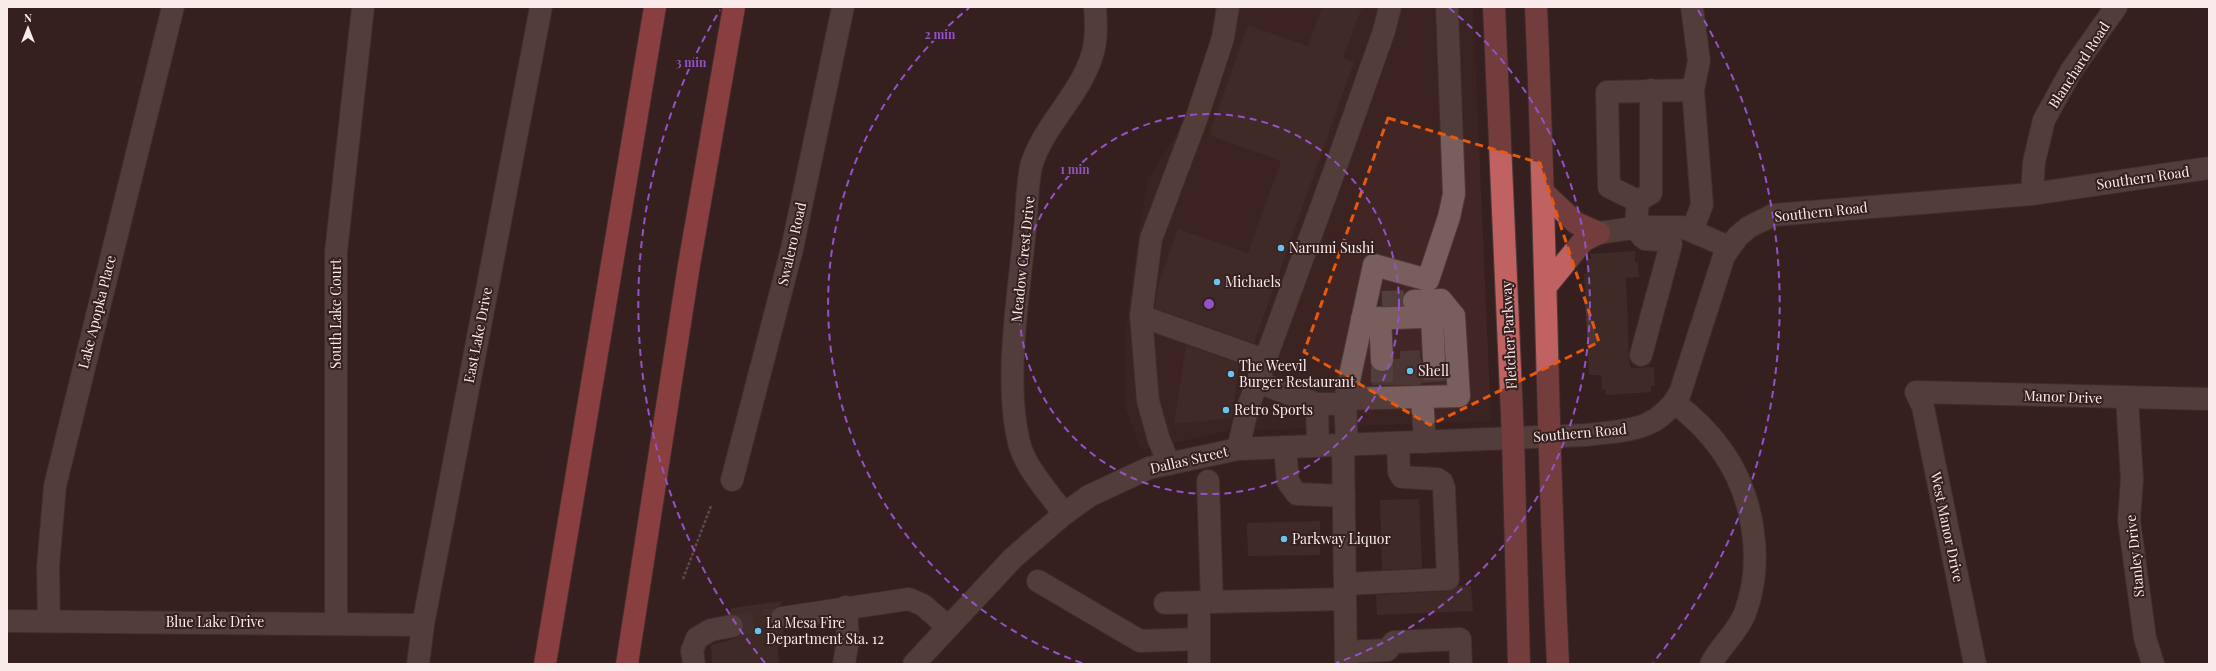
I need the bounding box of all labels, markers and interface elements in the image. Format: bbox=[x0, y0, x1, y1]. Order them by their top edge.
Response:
north arrow bbox=[8, 8, 48, 48]
text: N bbox=[24, 10, 32, 25]
street label: Blanchard Road bbox=[2044, 18, 2114, 112]
text: 2 min bbox=[925, 26, 956, 42]
text: 3 min bbox=[676, 54, 707, 70]
text: 1 min bbox=[1060, 161, 1090, 177]
street label: Southern Road bbox=[2095, 162, 2191, 193]
street label: Meadow Crest Drive bbox=[1006, 195, 1039, 323]
street label: Southern Road bbox=[1773, 197, 1868, 226]
street label: Swalero Road bbox=[773, 200, 810, 288]
place label: Narumi Sushi bbox=[1289, 238, 1374, 257]
marker: Narumi Sushi bbox=[1276, 243, 1286, 253]
street label: Lake Apopka Place bbox=[73, 253, 120, 371]
street label: South Lake Court bbox=[326, 258, 345, 369]
place label: Michaels bbox=[1225, 272, 1281, 291]
marker: Michaels bbox=[1212, 277, 1222, 287]
street label: Fletcher Parkway bbox=[1496, 280, 1521, 390]
street label: East Lake Drive bbox=[459, 285, 496, 384]
centre of rings bbox=[1202, 297, 1216, 311]
place label: The Weevil Burger Restaurant bbox=[1239, 356, 1356, 391]
place label: Shell bbox=[1418, 361, 1449, 380]
marker: Shell bbox=[1405, 366, 1415, 376]
marker: The Weevil Burger Restaurant bbox=[1226, 369, 1236, 379]
street label: Manor Drive bbox=[2023, 386, 2103, 407]
place label: Retro Sports bbox=[1234, 400, 1313, 419]
marker: Retro Sports bbox=[1221, 405, 1231, 415]
street label: Southern Road bbox=[1533, 419, 1627, 446]
street label: Dallas Street bbox=[1148, 441, 1231, 478]
street label: West Manor Drive bbox=[1926, 469, 1968, 584]
street label: Stanley Drive bbox=[2121, 514, 2148, 598]
place label: Parkway Liquor bbox=[1292, 529, 1391, 548]
marker: Parkway Liquor bbox=[1279, 534, 1289, 544]
street label: Blue Lake Drive bbox=[166, 612, 264, 631]
place label: La Mesa Fire Department Sta. 12 bbox=[766, 613, 884, 648]
marker: La Mesa Fire Department Sta. 12 bbox=[753, 626, 763, 636]

